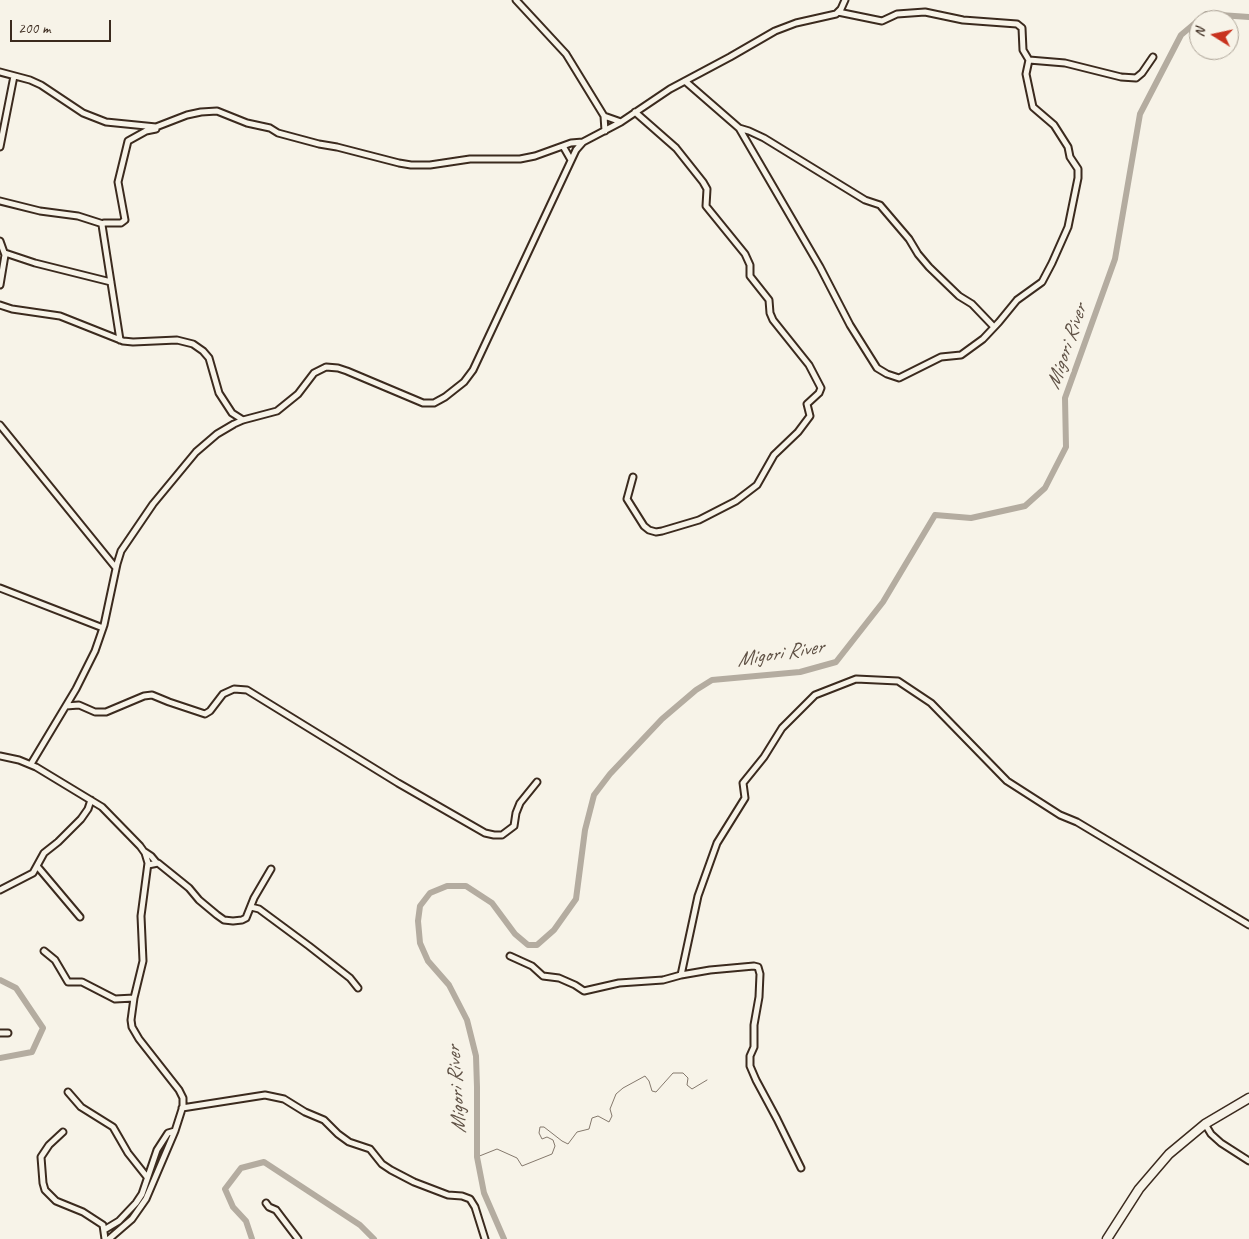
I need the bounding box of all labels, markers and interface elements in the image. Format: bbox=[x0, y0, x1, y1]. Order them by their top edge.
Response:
scale bar bbox=[12, 10, 114, 42]
north arrow bbox=[1189, 10, 1239, 60]
text: 200 m bbox=[18, 19, 50, 38]
text: N bbox=[1191, 27, 1209, 38]
water label: Migori River bbox=[1041, 302, 1093, 392]
water label: Migori River bbox=[735, 635, 825, 673]
water label: Migori River bbox=[441, 1046, 473, 1134]

